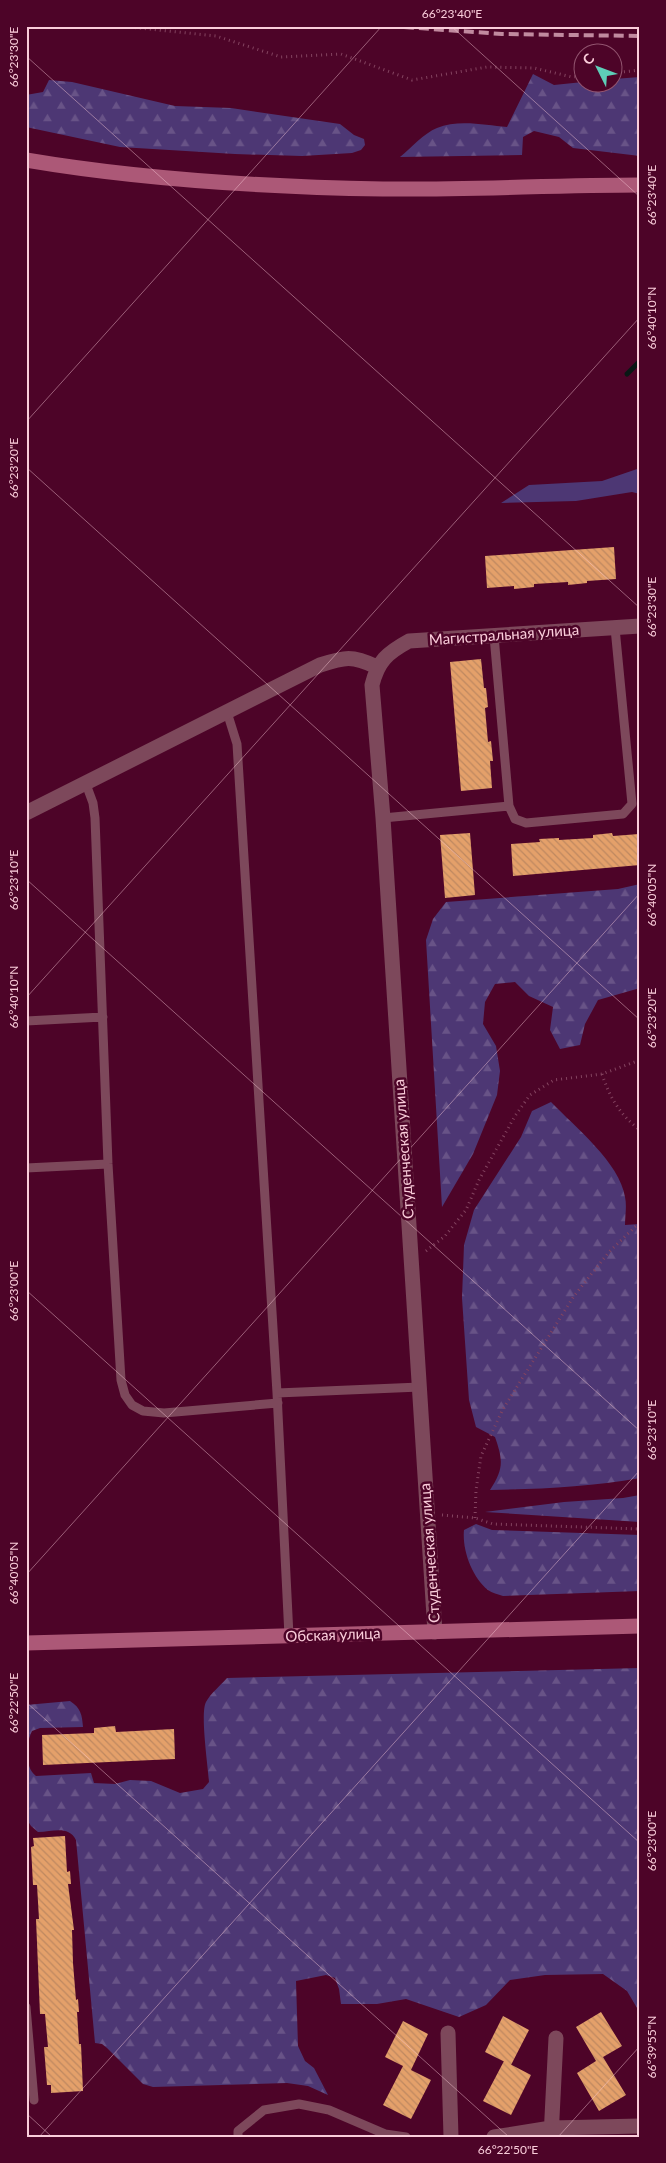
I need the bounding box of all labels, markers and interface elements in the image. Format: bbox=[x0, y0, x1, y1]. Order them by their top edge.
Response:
text: 66°23'40"E bbox=[422, 6, 482, 21]
text: 66°23'30"E bbox=[6, 27, 21, 87]
north arrow bbox=[574, 42, 624, 92]
text: С bbox=[579, 49, 598, 68]
text: 66°23'40"E bbox=[644, 165, 659, 225]
text: 66°40'10"N bbox=[644, 287, 659, 349]
text: 66°23'20"E bbox=[6, 438, 21, 498]
text: 66°23'30"E bbox=[644, 577, 659, 637]
street label: Магистральная улица bbox=[428, 620, 580, 648]
text: 66°23'10"E bbox=[6, 850, 21, 910]
text: 66°40'05"N bbox=[644, 864, 659, 926]
text: 66°40'10"N bbox=[6, 966, 21, 1028]
text: 66°23'20"E bbox=[644, 988, 659, 1048]
street label: Студенческая улица bbox=[389, 1079, 417, 1220]
text: 66°23'00"E bbox=[6, 1261, 21, 1321]
text: 66°23'10"E bbox=[644, 1400, 659, 1460]
street label: Студенческая улица bbox=[415, 1483, 443, 1624]
text: 66°40'05"N bbox=[6, 1542, 21, 1604]
street label: Обская улица bbox=[285, 1623, 381, 1645]
text: 66°22'50"E bbox=[6, 1673, 21, 1733]
text: 66°23'00"E bbox=[644, 1811, 659, 1871]
text: 66°39'55"N bbox=[644, 2016, 659, 2078]
text: 66°22'50"E bbox=[478, 2142, 538, 2157]

